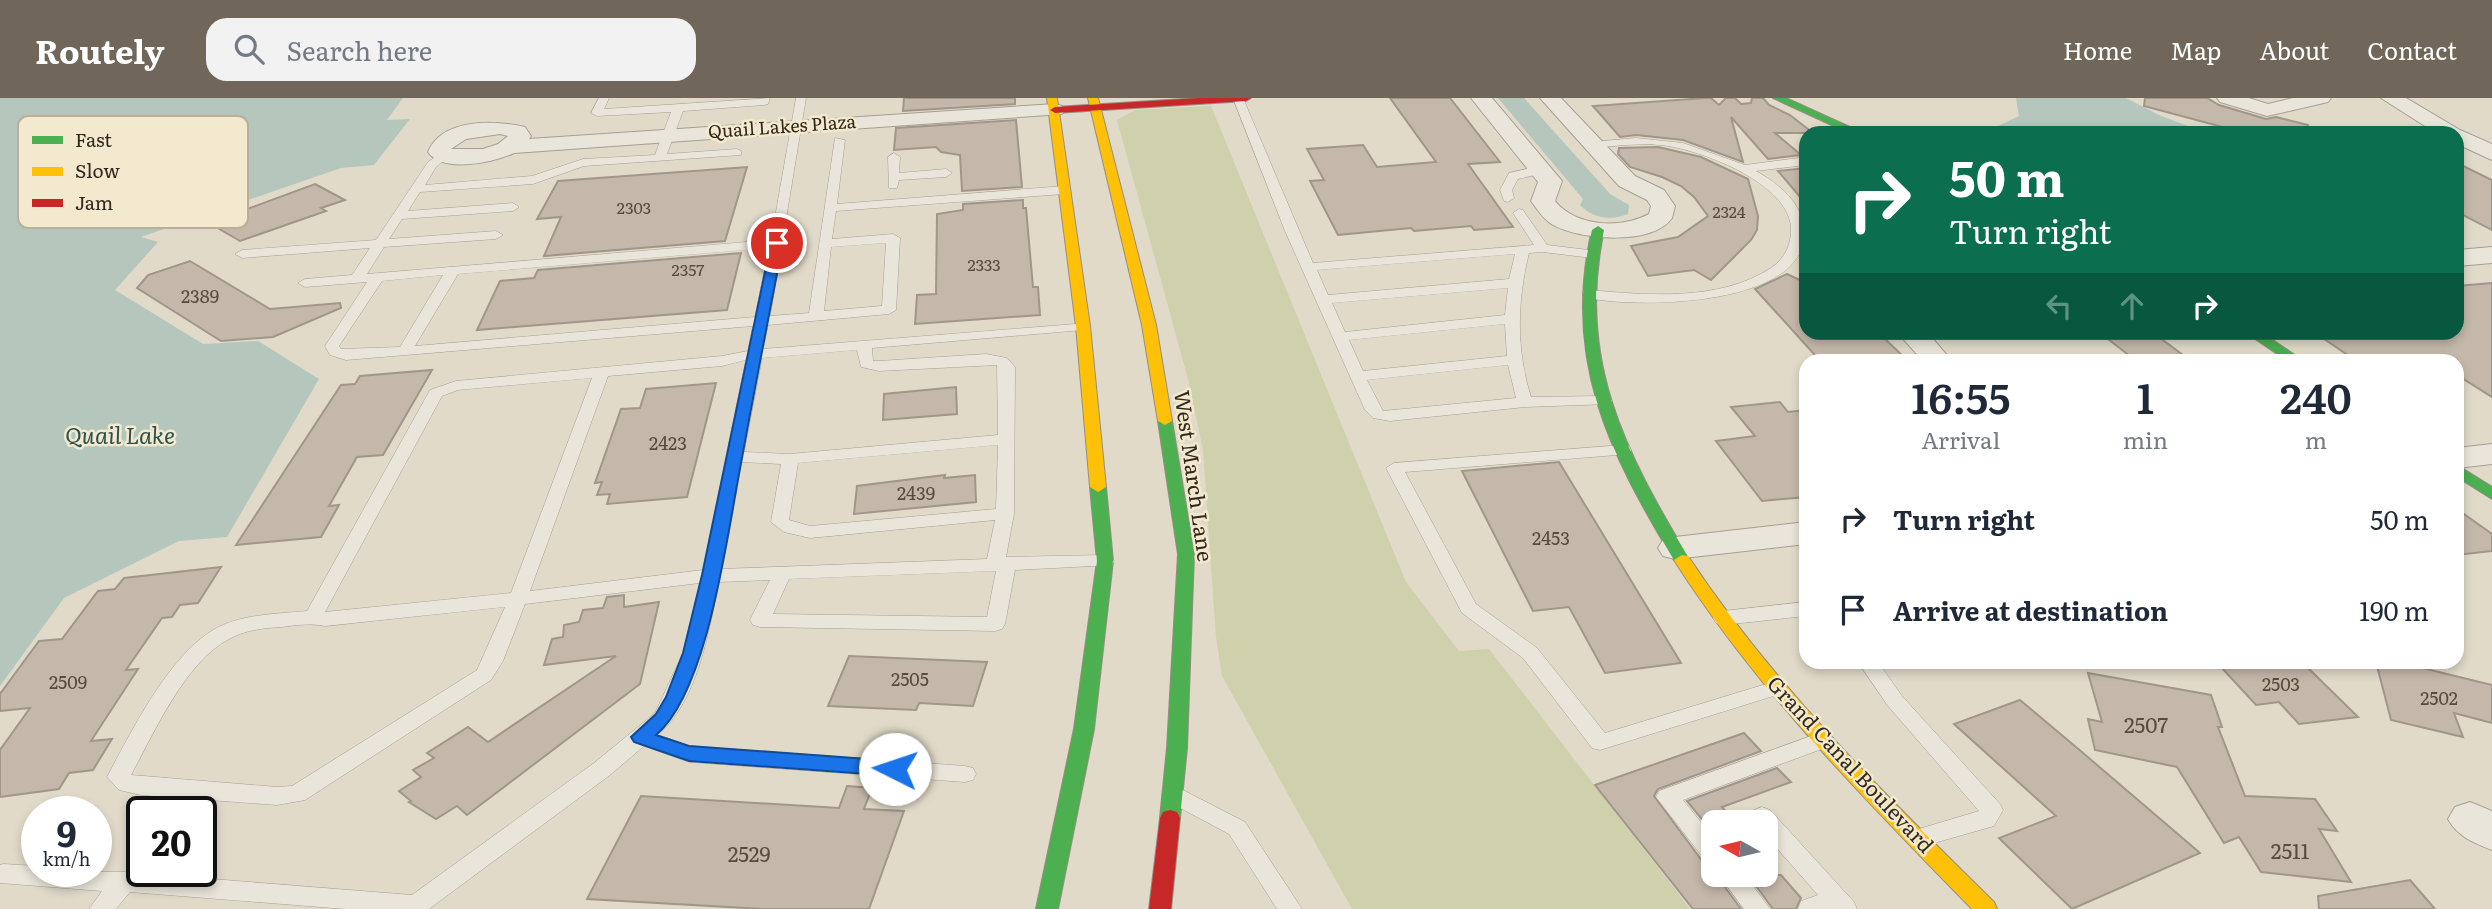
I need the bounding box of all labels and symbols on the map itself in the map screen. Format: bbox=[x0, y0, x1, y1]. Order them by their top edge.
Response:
street label: Quail Lakes Plaza bbox=[707, 107, 857, 144]
legend bbox=[18, 116, 248, 228]
text: Fast bbox=[75, 125, 112, 153]
text: Slow bbox=[75, 156, 120, 184]
text: Jam bbox=[75, 188, 113, 216]
house number: 2303 bbox=[617, 195, 651, 219]
house number: 2324 bbox=[1712, 199, 1746, 223]
pin bbox=[747, 213, 807, 273]
house number: 2333 bbox=[967, 252, 1001, 276]
house number: 2357 bbox=[672, 257, 704, 281]
house number: 2389 bbox=[181, 282, 219, 309]
street label: West March Lane bbox=[1168, 388, 1223, 563]
water label: Quail Lake bbox=[65, 417, 175, 451]
house number: 2423 bbox=[649, 429, 687, 456]
house number: 2439 bbox=[897, 479, 935, 506]
house number: 2453 bbox=[1532, 524, 1570, 551]
house number: 2505 bbox=[891, 665, 929, 692]
house number: 2509 bbox=[49, 668, 87, 695]
street label: Grand Canal Boulevard bbox=[1761, 668, 1942, 859]
house number: 2503 bbox=[2262, 670, 2300, 697]
house number: 2502 bbox=[2420, 684, 2458, 711]
house number: 2507 bbox=[2124, 708, 2168, 739]
position arrow bbox=[858, 732, 932, 806]
speed limit sign: 20 bbox=[126, 796, 217, 887]
north arrow bbox=[1701, 810, 1778, 887]
house number: 2511 bbox=[2271, 834, 2310, 865]
house number: 2529 bbox=[728, 837, 770, 868]

